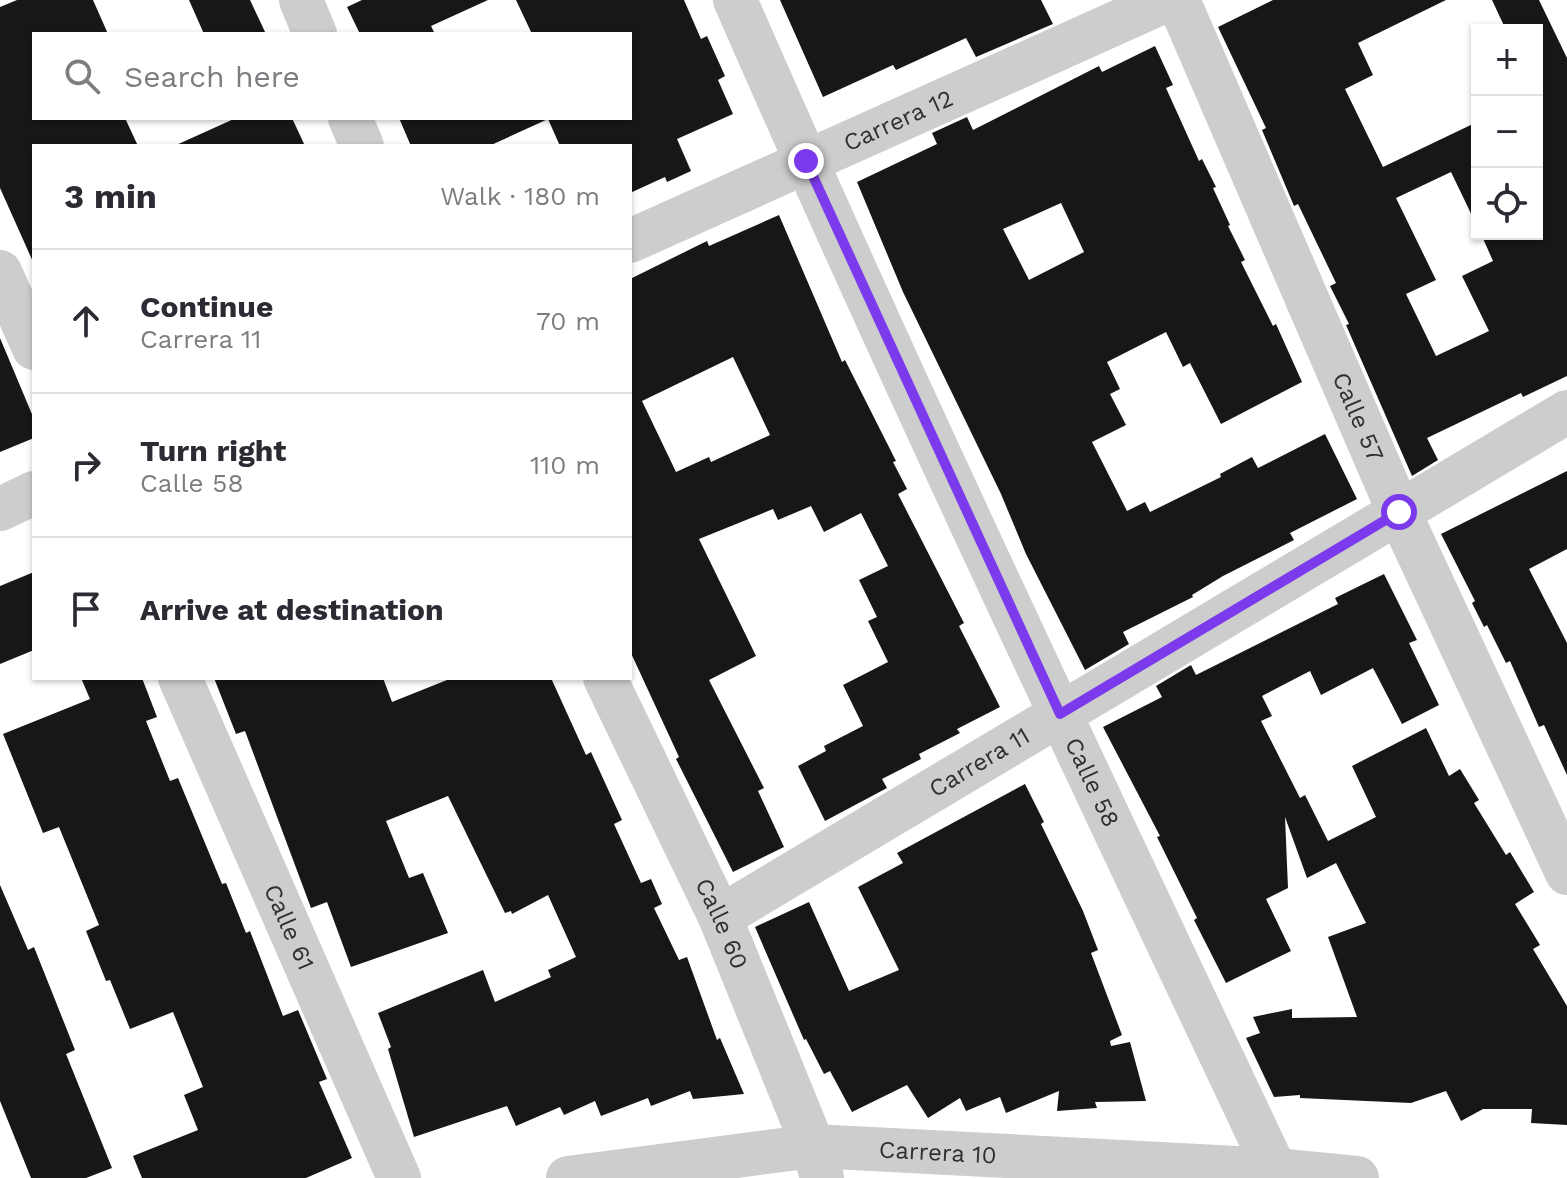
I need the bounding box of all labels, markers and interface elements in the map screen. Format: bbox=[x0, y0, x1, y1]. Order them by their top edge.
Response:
map controls bbox=[1471, 24, 1543, 240]
button: + bbox=[1471, 24, 1543, 96]
search box bbox=[32, 32, 632, 120]
icon: search bbox=[60, 54, 104, 98]
text: Search here bbox=[124, 59, 300, 94]
street label: Carrera 12 bbox=[839, 84, 957, 157]
button: − bbox=[1471, 96, 1543, 168]
route end bbox=[788, 143, 824, 179]
button: locate bbox=[1471, 168, 1543, 240]
text: 3 min bbox=[64, 176, 157, 216]
text: Walk · 180 m bbox=[440, 181, 600, 211]
text: Continue bbox=[140, 289, 273, 324]
icon: ahead bbox=[64, 299, 108, 343]
text: 70 m bbox=[536, 306, 600, 336]
text: Carrera 11 bbox=[140, 324, 261, 354]
street label: Calle 57 bbox=[1326, 368, 1389, 466]
text: Turn right bbox=[140, 433, 286, 468]
icon: right bbox=[64, 443, 108, 487]
text: 110 m bbox=[530, 450, 600, 480]
text: Calle 58 bbox=[140, 468, 243, 498]
route start bbox=[1381, 494, 1417, 530]
icon: arrive bbox=[64, 587, 108, 631]
text: Arrive at destination bbox=[140, 592, 444, 627]
street label: Carrera 11 bbox=[924, 722, 1035, 803]
street label: Calle 58 bbox=[1059, 733, 1125, 832]
street label: Calle 60 bbox=[689, 874, 754, 973]
street label: Calle 61 bbox=[258, 880, 320, 974]
street label: Carrera 10 bbox=[878, 1135, 997, 1170]

